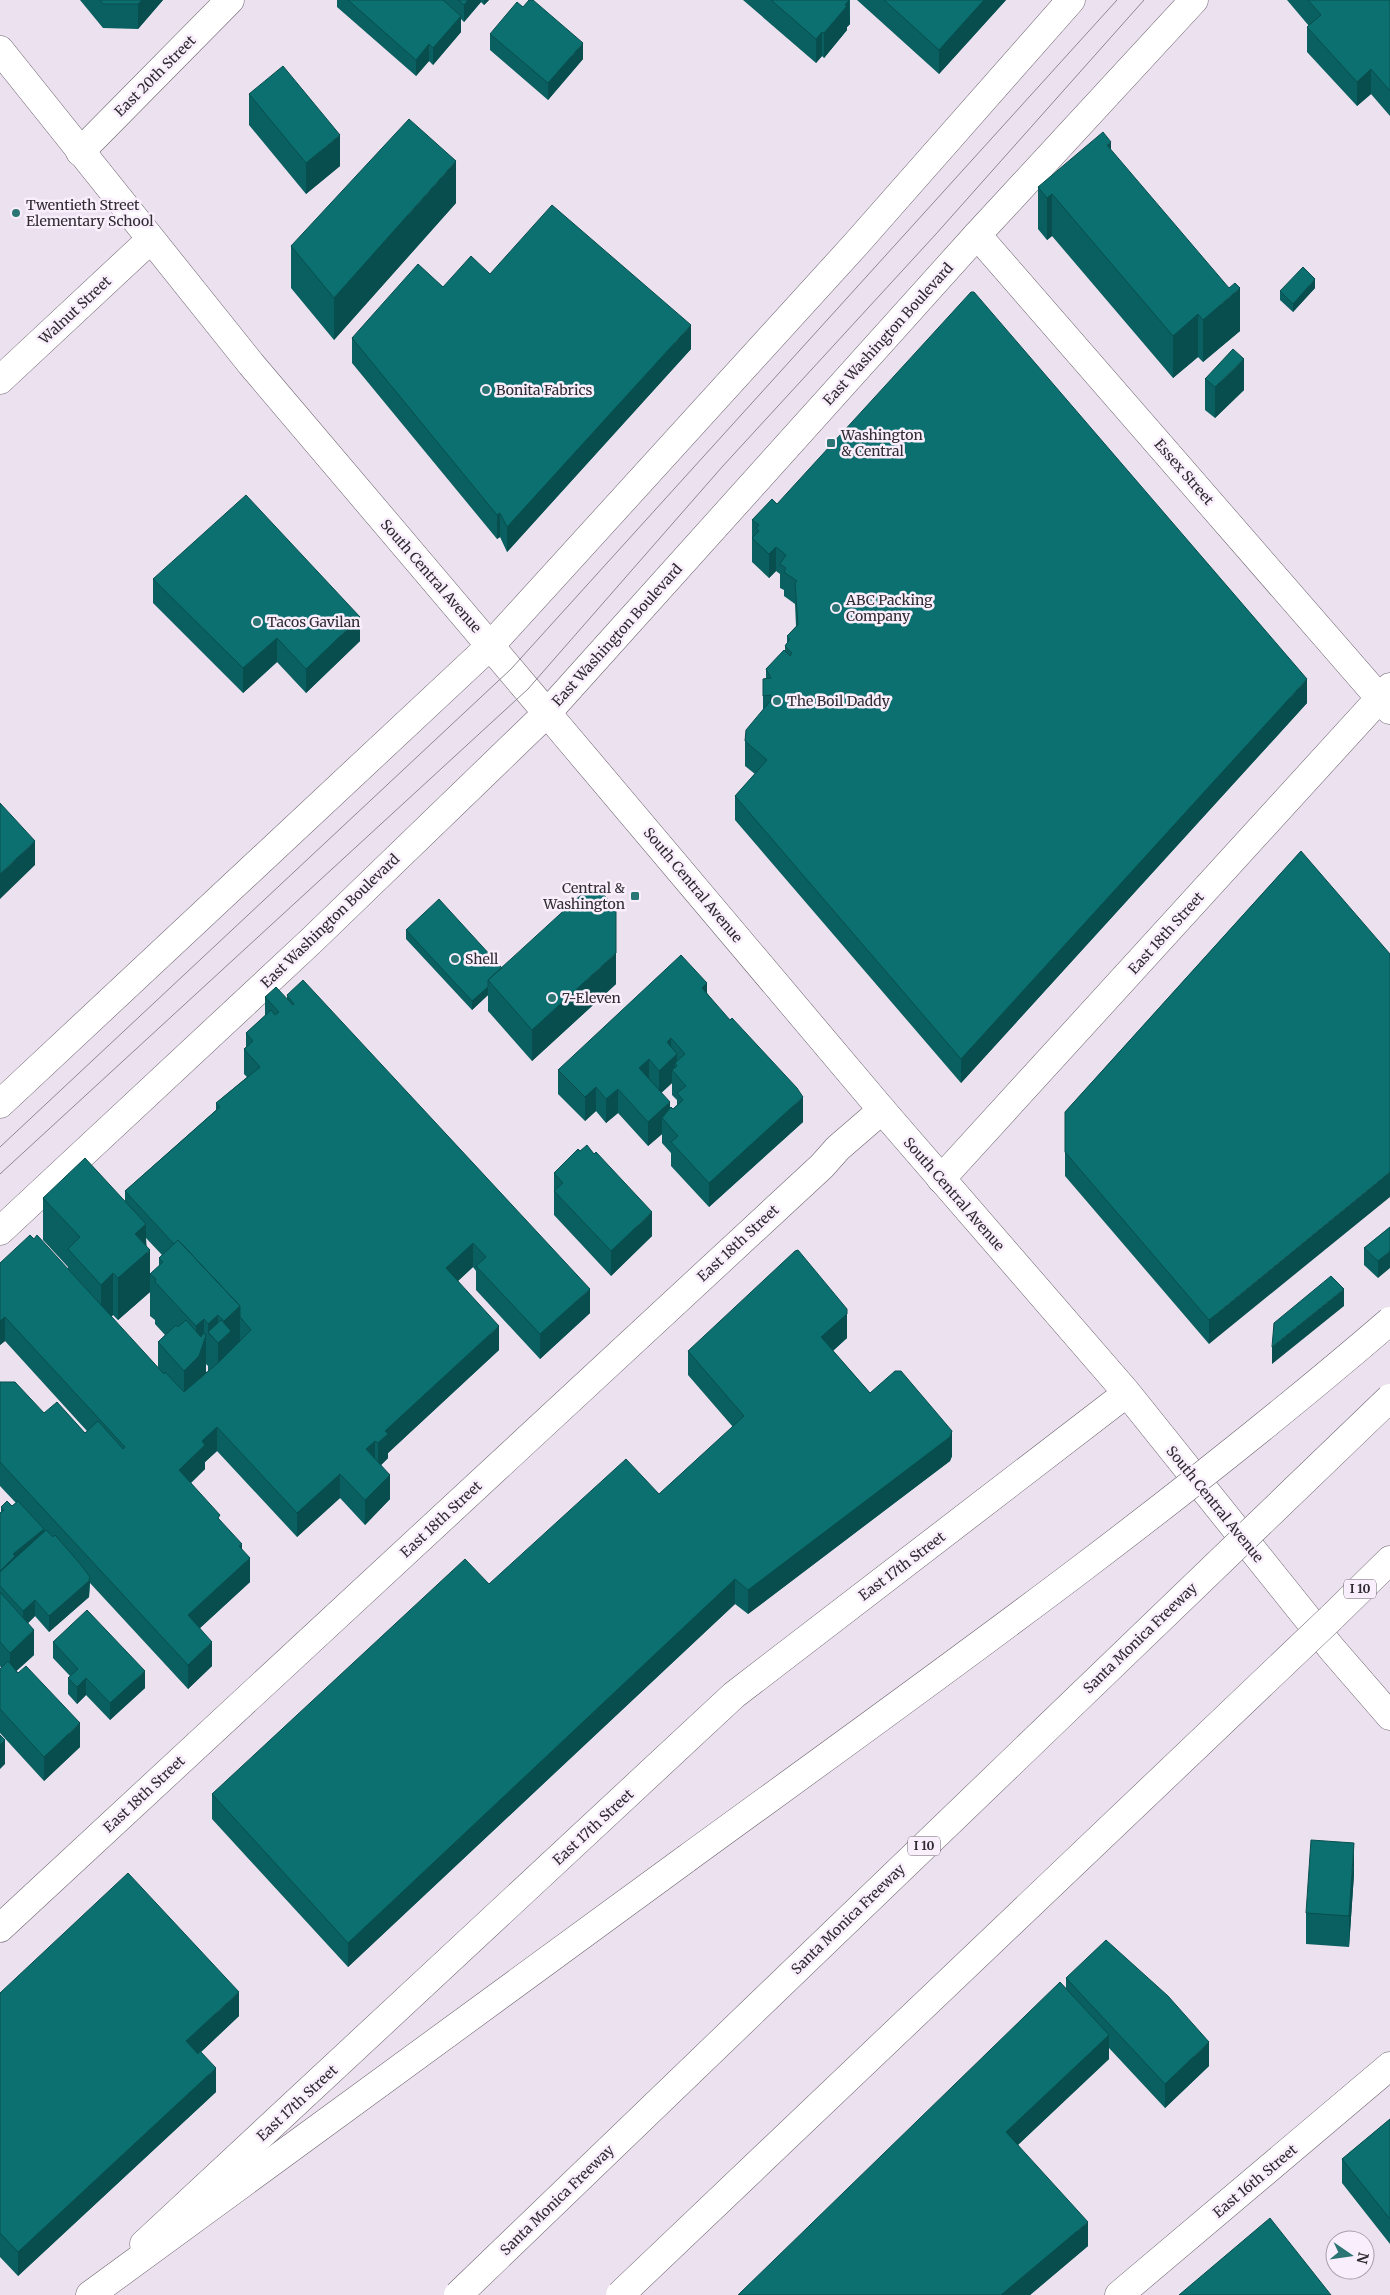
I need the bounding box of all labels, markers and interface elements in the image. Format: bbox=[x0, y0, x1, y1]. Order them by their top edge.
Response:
street label: East 20th Street bbox=[111, 31, 200, 120]
place label: Twentieth Street Elementary School bbox=[26, 196, 154, 230]
marker: Twentieth Street Elementary School bbox=[10, 207, 22, 219]
street label: East Washington Boulevard bbox=[819, 259, 957, 409]
street label: Walnut Street bbox=[35, 272, 115, 349]
place label: Bonita Fabrics bbox=[496, 381, 592, 399]
marker: Bonita Fabrics bbox=[480, 384, 492, 396]
place label: Washington & Central bbox=[840, 426, 923, 460]
street label: Essex Street bbox=[1150, 435, 1218, 509]
marker: Washington & Central bbox=[825, 437, 837, 449]
street label: South Central Avenue bbox=[377, 516, 485, 636]
street label: East Washington Boulevard bbox=[548, 560, 686, 710]
place label: ABC Packing Company bbox=[845, 591, 933, 625]
marker: ABC Packing Company bbox=[830, 602, 842, 614]
place label: Tacos Gavilan bbox=[267, 613, 360, 631]
marker: Tacos Gavilan bbox=[251, 616, 263, 628]
place label: The Boil Daddy bbox=[787, 692, 891, 710]
marker: The Boil Daddy bbox=[771, 695, 783, 707]
street label: South Central Avenue bbox=[640, 824, 746, 946]
street label: East Washington Boulevard bbox=[257, 850, 403, 992]
place label: Central & Washington bbox=[542, 879, 625, 913]
street label: East 18th Street bbox=[1124, 888, 1208, 978]
marker: Central & Washington bbox=[629, 890, 641, 902]
place label: Shell bbox=[465, 950, 499, 968]
marker: Shell bbox=[449, 953, 461, 965]
place label: 7-Eleven bbox=[562, 989, 621, 1007]
marker: 7-Eleven bbox=[546, 992, 558, 1004]
street label: South Central Avenue bbox=[900, 1134, 1008, 1254]
street label: East 18th Street bbox=[694, 1200, 783, 1285]
street label: South Central Avenue bbox=[1163, 1442, 1267, 1566]
street label: East 18th Street bbox=[397, 1476, 486, 1561]
street label: East 17th Street bbox=[855, 1527, 949, 1604]
street label: Santa Monica Freeway bbox=[1079, 1578, 1201, 1697]
road number: I 10 bbox=[1344, 1580, 1376, 1598]
street label: East 18th Street bbox=[100, 1751, 189, 1836]
street label: East 17th Street bbox=[549, 1785, 638, 1869]
road number: I 10 bbox=[908, 1836, 940, 1855]
street label: Santa Monica Freeway bbox=[787, 1859, 909, 1978]
street label: East 17th Street bbox=[253, 2061, 342, 2145]
street label: Santa Monica Freeway bbox=[496, 2140, 618, 2259]
street label: East 16th Street bbox=[1209, 2140, 1301, 2222]
north arrow bbox=[1325, 2230, 1375, 2280]
text: N bbox=[1353, 2251, 1373, 2265]

